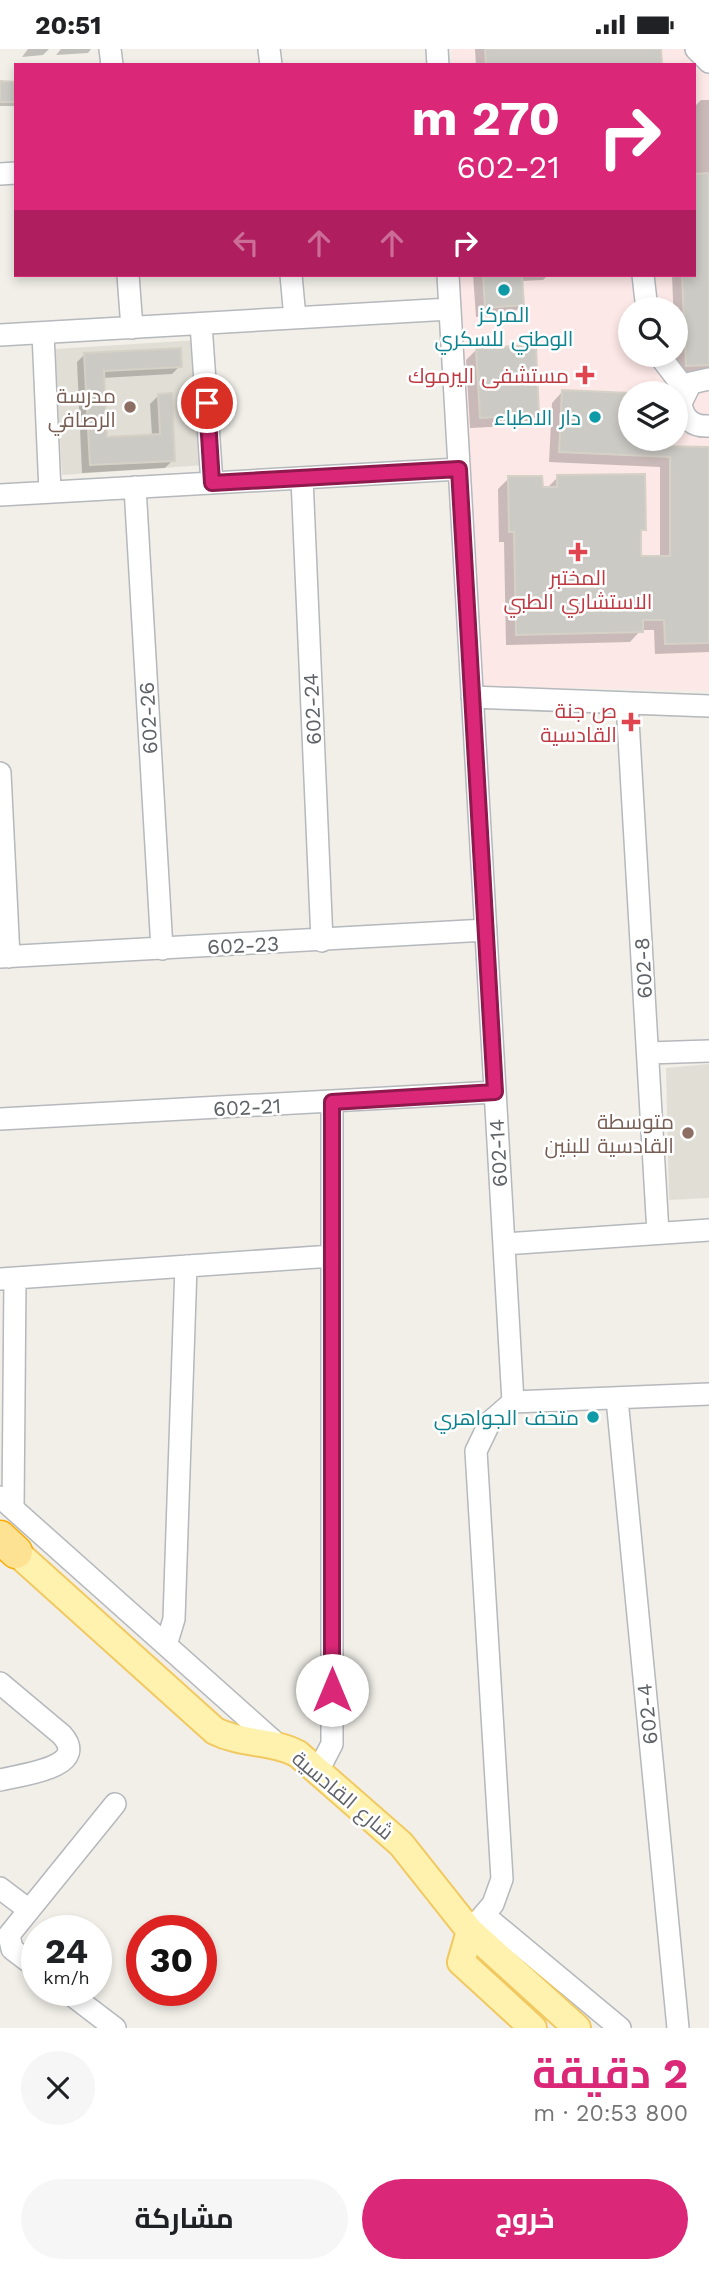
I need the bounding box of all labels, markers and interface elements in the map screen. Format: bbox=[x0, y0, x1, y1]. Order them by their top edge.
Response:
text: 20:51 bbox=[35, 10, 101, 40]
text: 270 m bbox=[411, 89, 560, 147]
icon: right bbox=[584, 91, 675, 182]
text: 602-21 bbox=[456, 148, 560, 186]
icon: left bbox=[227, 224, 265, 262]
icon: ahead bbox=[300, 224, 338, 262]
icon: ahead bbox=[373, 224, 411, 262]
icon: right bbox=[446, 224, 484, 262]
marker: المركز الوطني للسكري bbox=[496, 282, 512, 298]
map controls bbox=[618, 297, 688, 451]
button: search bbox=[618, 297, 688, 367]
place label: المركز الوطني للسكري bbox=[435, 302, 573, 355]
place label: مستشفى اليرموك bbox=[408, 363, 569, 389]
marker: مستشفى اليرموك bbox=[575, 365, 595, 385]
pin bbox=[177, 373, 237, 433]
button: layers bbox=[618, 381, 688, 451]
place label: مدرسة الرصافي bbox=[48, 383, 116, 436]
icon: arrive bbox=[188, 384, 226, 422]
marker: مدرسة الرصافي bbox=[122, 399, 138, 415]
place label: دار الاطباء bbox=[494, 405, 581, 430]
marker: دار الاطباء bbox=[587, 409, 603, 425]
marker: المختبر الاستشاري الطبي bbox=[568, 542, 588, 562]
place label: المختبر الاستشاري الطبي bbox=[504, 565, 652, 618]
street label: 602-24 bbox=[298, 672, 326, 746]
street label: 602-26 bbox=[134, 681, 162, 755]
place label: ص جنة القادسية bbox=[540, 698, 617, 747]
marker: ص جنة القادسية bbox=[623, 714, 639, 730]
street label: 602-23 bbox=[206, 931, 280, 959]
street label: 602-8 bbox=[629, 937, 657, 999]
street label: 602-21 bbox=[212, 1093, 282, 1121]
place label: متوسطة القادسية للبنين bbox=[545, 1109, 674, 1159]
street label: 602-14 bbox=[484, 1118, 512, 1188]
marker: متوسطة القادسية للبنين bbox=[680, 1125, 696, 1141]
place label: متحف الجواهري bbox=[434, 1405, 579, 1434]
marker: متحف الجواهري bbox=[585, 1409, 601, 1425]
position arrow bbox=[295, 1653, 369, 1727]
street label: 602-4 bbox=[631, 1682, 663, 1746]
street label: شارع القادسية bbox=[286, 1745, 399, 1846]
speed limit sign: 30 bbox=[126, 1915, 217, 2006]
text: 24 bbox=[45, 1930, 88, 1972]
text: km/h bbox=[43, 1967, 90, 1988]
text: 2 دقيقة bbox=[532, 2049, 688, 2098]
button: close bbox=[21, 2051, 95, 2125]
text: 800 m · 20:53 bbox=[533, 2100, 688, 2127]
button: مشاركة bbox=[21, 2179, 348, 2259]
button: خروج bbox=[362, 2179, 688, 2259]

